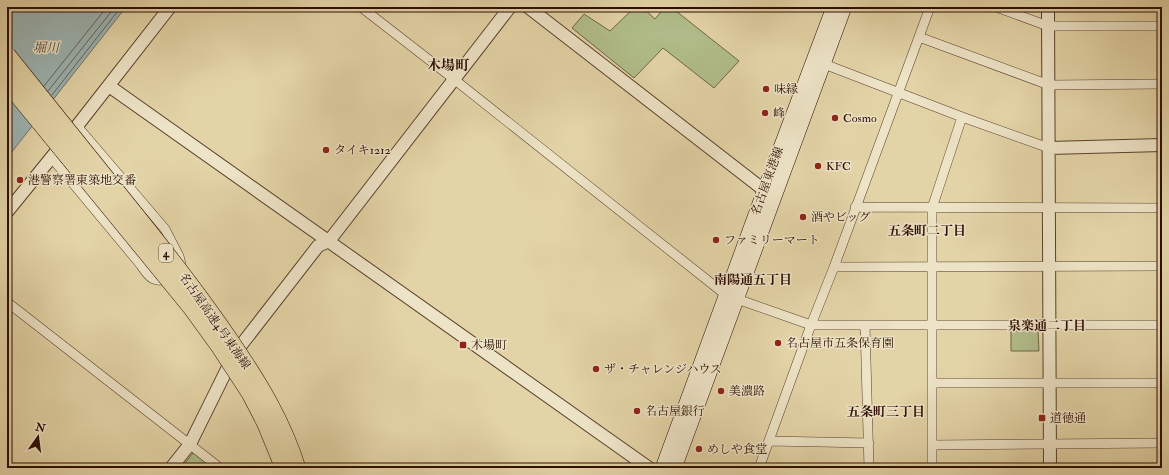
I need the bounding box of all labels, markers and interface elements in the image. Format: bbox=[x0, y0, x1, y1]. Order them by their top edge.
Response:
water label: 堀川 bbox=[33, 40, 61, 56]
district label: 木場町 bbox=[427, 57, 470, 74]
place label: 味縁 bbox=[774, 82, 798, 97]
marker: 味縁 bbox=[761, 84, 771, 94]
place label: 峰 bbox=[773, 106, 785, 121]
marker: 峰 bbox=[760, 108, 770, 118]
place label: Cosmo bbox=[843, 111, 877, 126]
marker: Cosmo bbox=[830, 113, 840, 123]
place label: タイキ1212 bbox=[334, 143, 391, 158]
marker: タイキ1212 bbox=[321, 145, 331, 155]
street label: 名古屋東港線 bbox=[748, 145, 787, 218]
place label: KFC bbox=[826, 159, 851, 174]
marker: KFC bbox=[813, 161, 823, 171]
place label: 港警察署東築地交番 bbox=[28, 173, 136, 188]
marker: 港警察署東築地交番 bbox=[15, 175, 25, 185]
place label: 酒やビッグ bbox=[811, 210, 871, 225]
marker: 酒やビッグ bbox=[798, 212, 808, 222]
district label: 五条町二丁目 bbox=[888, 223, 966, 239]
place label: ファミリーマート bbox=[724, 233, 820, 248]
marker: ファミリーマート bbox=[711, 235, 721, 245]
road number: 4 bbox=[159, 244, 173, 262]
street label: 名古屋高速4号東海線 bbox=[176, 270, 254, 372]
district label: 南陽通五丁目 bbox=[714, 272, 792, 288]
district label: 泉楽通二丁目 bbox=[1008, 318, 1086, 334]
place label: 名古屋市五条保育園 bbox=[786, 336, 894, 351]
place label: 木場町 bbox=[471, 338, 507, 353]
marker: 名古屋市五条保育園 bbox=[773, 338, 783, 348]
marker: 木場町 bbox=[458, 340, 468, 350]
place label: ザ・チャレンジハウス bbox=[604, 362, 722, 377]
marker: ザ・チャレンジハウス bbox=[591, 364, 601, 374]
place label: 美濃路 bbox=[729, 384, 765, 399]
marker: 美濃路 bbox=[716, 386, 726, 396]
place label: 名古屋銀行 bbox=[645, 404, 705, 419]
district label: 五条町三丁目 bbox=[847, 404, 925, 420]
marker: 名古屋銀行 bbox=[632, 406, 642, 416]
place label: 道徳通 bbox=[1050, 411, 1086, 426]
marker: 道徳通 bbox=[1037, 413, 1047, 423]
north arrow bbox=[18, 417, 58, 457]
text: N bbox=[33, 420, 48, 436]
place label: めしや食堂 bbox=[707, 442, 767, 457]
marker: めしや食堂 bbox=[694, 444, 704, 454]

